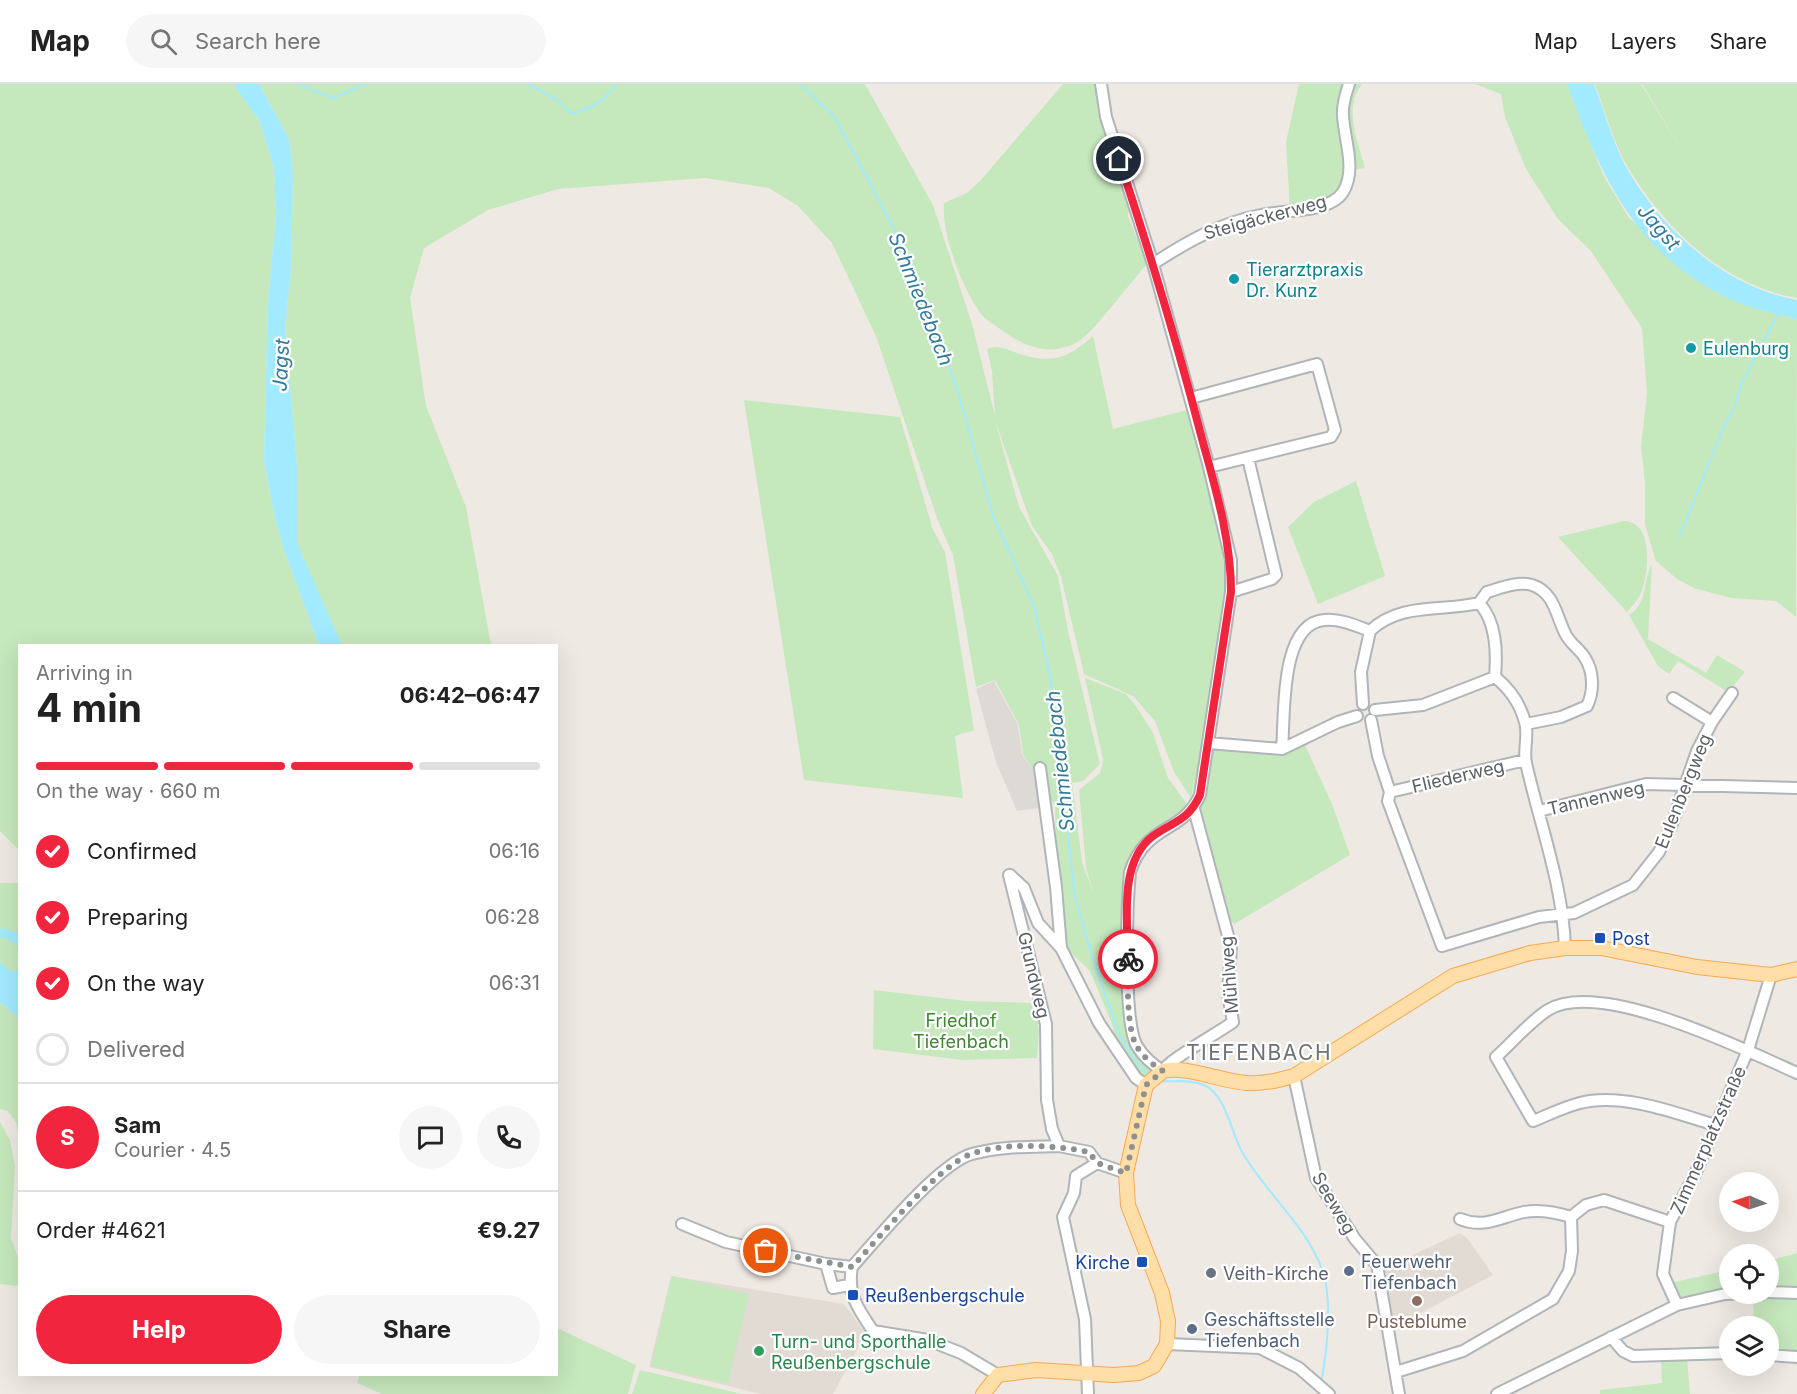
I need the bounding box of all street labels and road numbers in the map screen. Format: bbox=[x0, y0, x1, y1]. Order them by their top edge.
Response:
street label: Steigäckerweg bbox=[1201, 191, 1329, 243]
street label: Eulenbergweg bbox=[1650, 731, 1716, 851]
street label: Fliederweg bbox=[1410, 755, 1506, 797]
street label: Tannenweg bbox=[1546, 777, 1646, 819]
street label: Grundweg bbox=[1014, 930, 1054, 1020]
street label: Mühlweg bbox=[1216, 935, 1242, 1015]
street label: Zimmerplatzstraße bbox=[1666, 1063, 1750, 1217]
street label: Seeweg bbox=[1308, 1168, 1360, 1238]

